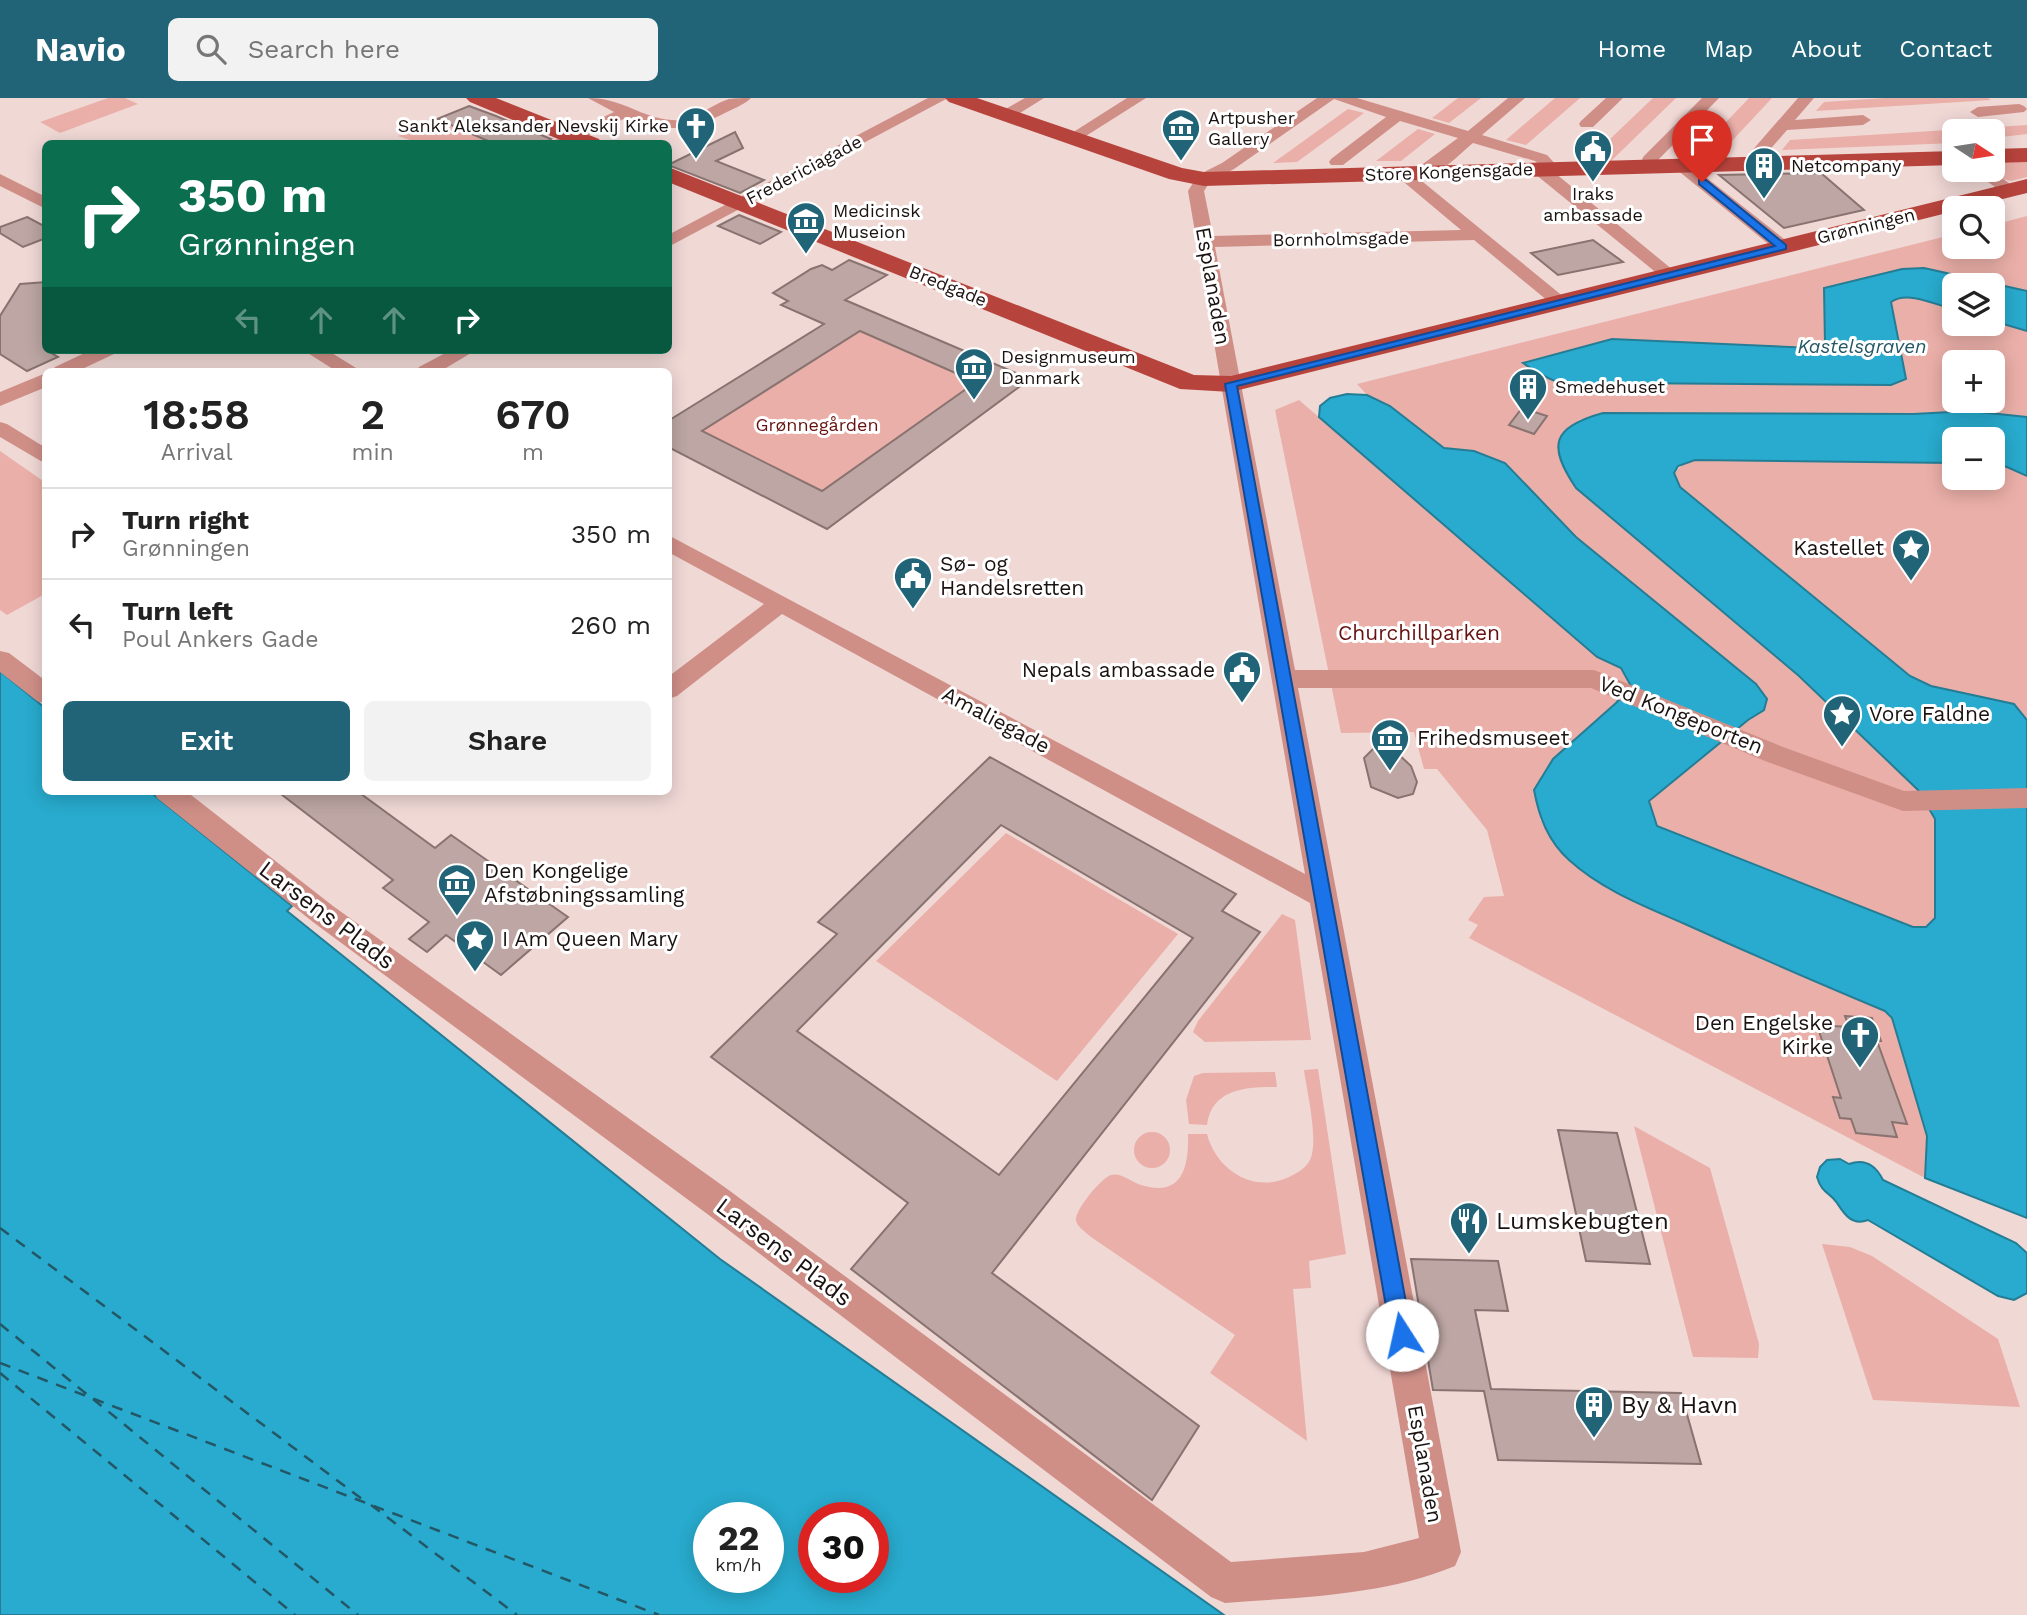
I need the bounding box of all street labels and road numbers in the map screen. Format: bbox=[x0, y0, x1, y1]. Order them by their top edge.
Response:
street label: Fredericiagade bbox=[742, 130, 865, 209]
street label: Store Kongensgade bbox=[1364, 158, 1534, 185]
street label: Grønningen bbox=[1815, 203, 1917, 248]
street label: Esplanaden bbox=[1191, 225, 1236, 347]
street label: Bornholmsgade bbox=[1273, 227, 1409, 250]
street label: Bredgade bbox=[906, 260, 990, 311]
street label: Ved Kongeporten bbox=[1596, 670, 1767, 759]
street label: Amaliegade bbox=[938, 681, 1054, 758]
street label: Larsens Plads bbox=[254, 855, 400, 975]
street label: Larsens Plads bbox=[711, 1192, 857, 1312]
street label: Esplanaden bbox=[1403, 1403, 1448, 1525]

